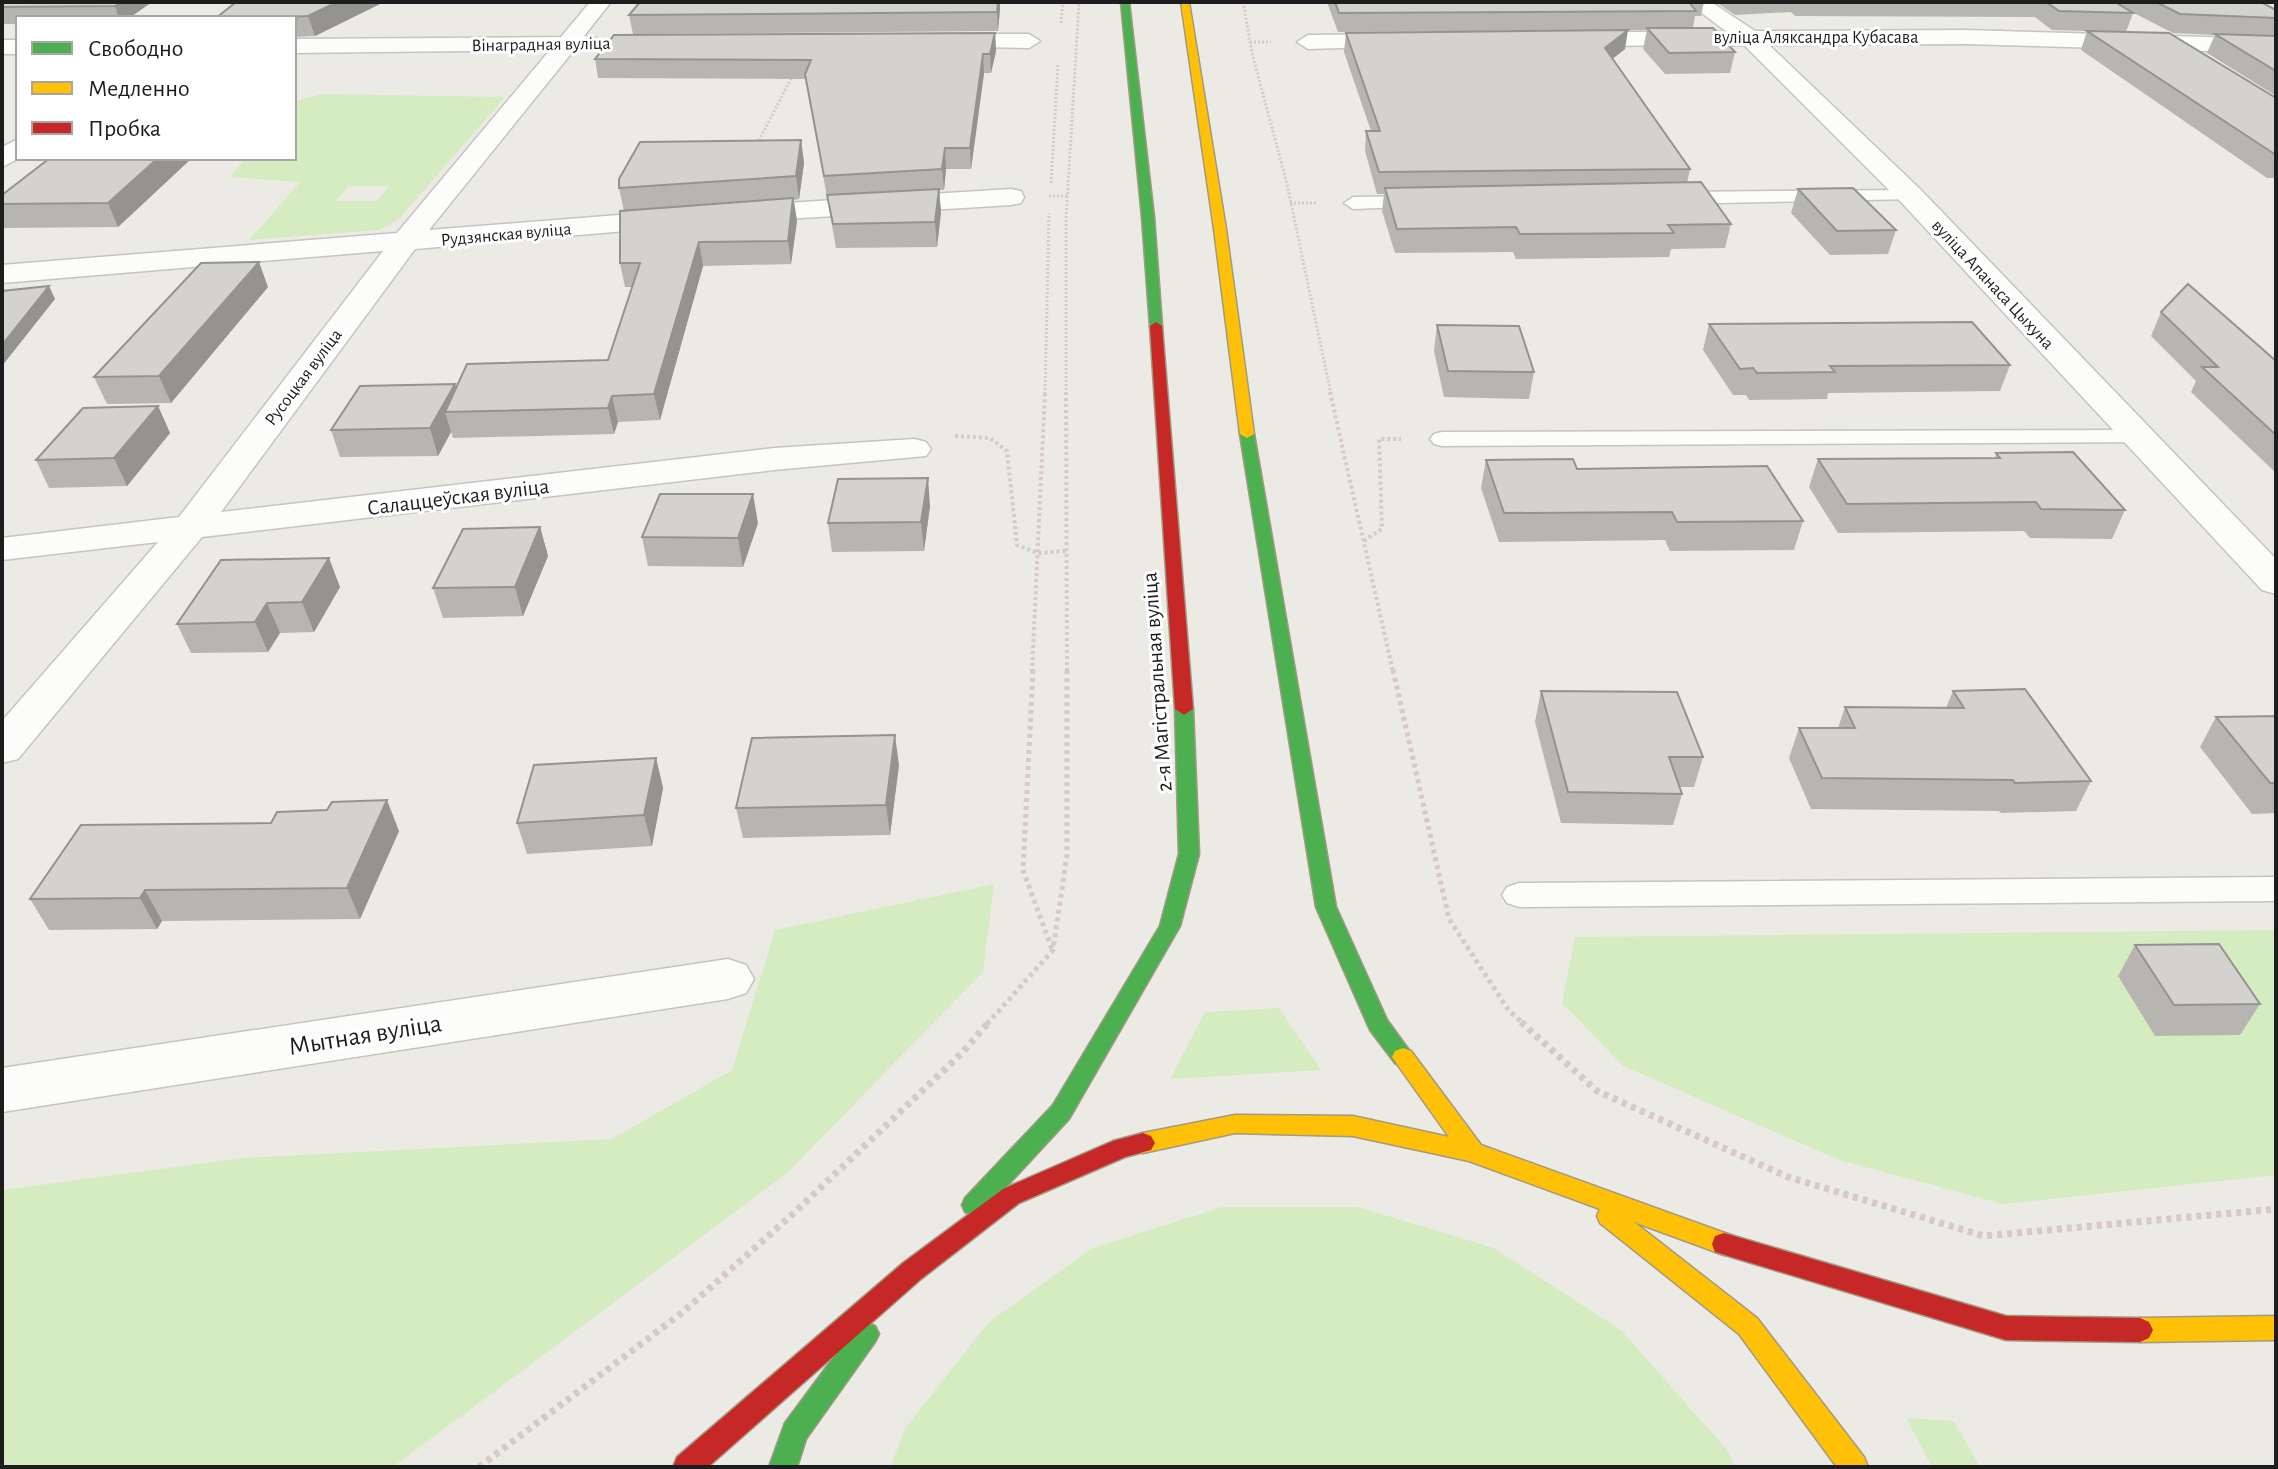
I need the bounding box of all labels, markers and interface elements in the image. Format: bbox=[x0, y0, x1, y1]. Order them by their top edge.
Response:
legend bbox=[16, 16, 296, 160]
street label: вуліца Аляксандра Кубасава bbox=[1714, 28, 1918, 47]
street label: Вінаградная вуліца bbox=[471, 35, 611, 55]
text: Свободно bbox=[88, 37, 183, 61]
text: Медленно bbox=[88, 77, 190, 101]
text: Пробка bbox=[88, 117, 161, 141]
street label: вуліца Апанаса Цыхуна bbox=[1928, 216, 2057, 353]
street label: Рудзянская вуліца bbox=[440, 220, 572, 250]
street label: Русоцкая вуліца bbox=[262, 326, 346, 429]
street label: Салаццеўская вуліца bbox=[366, 475, 551, 519]
street label: 2-я Магістральная вуліца bbox=[1138, 571, 1176, 792]
street label: Мытная вуліца bbox=[287, 1010, 444, 1060]

